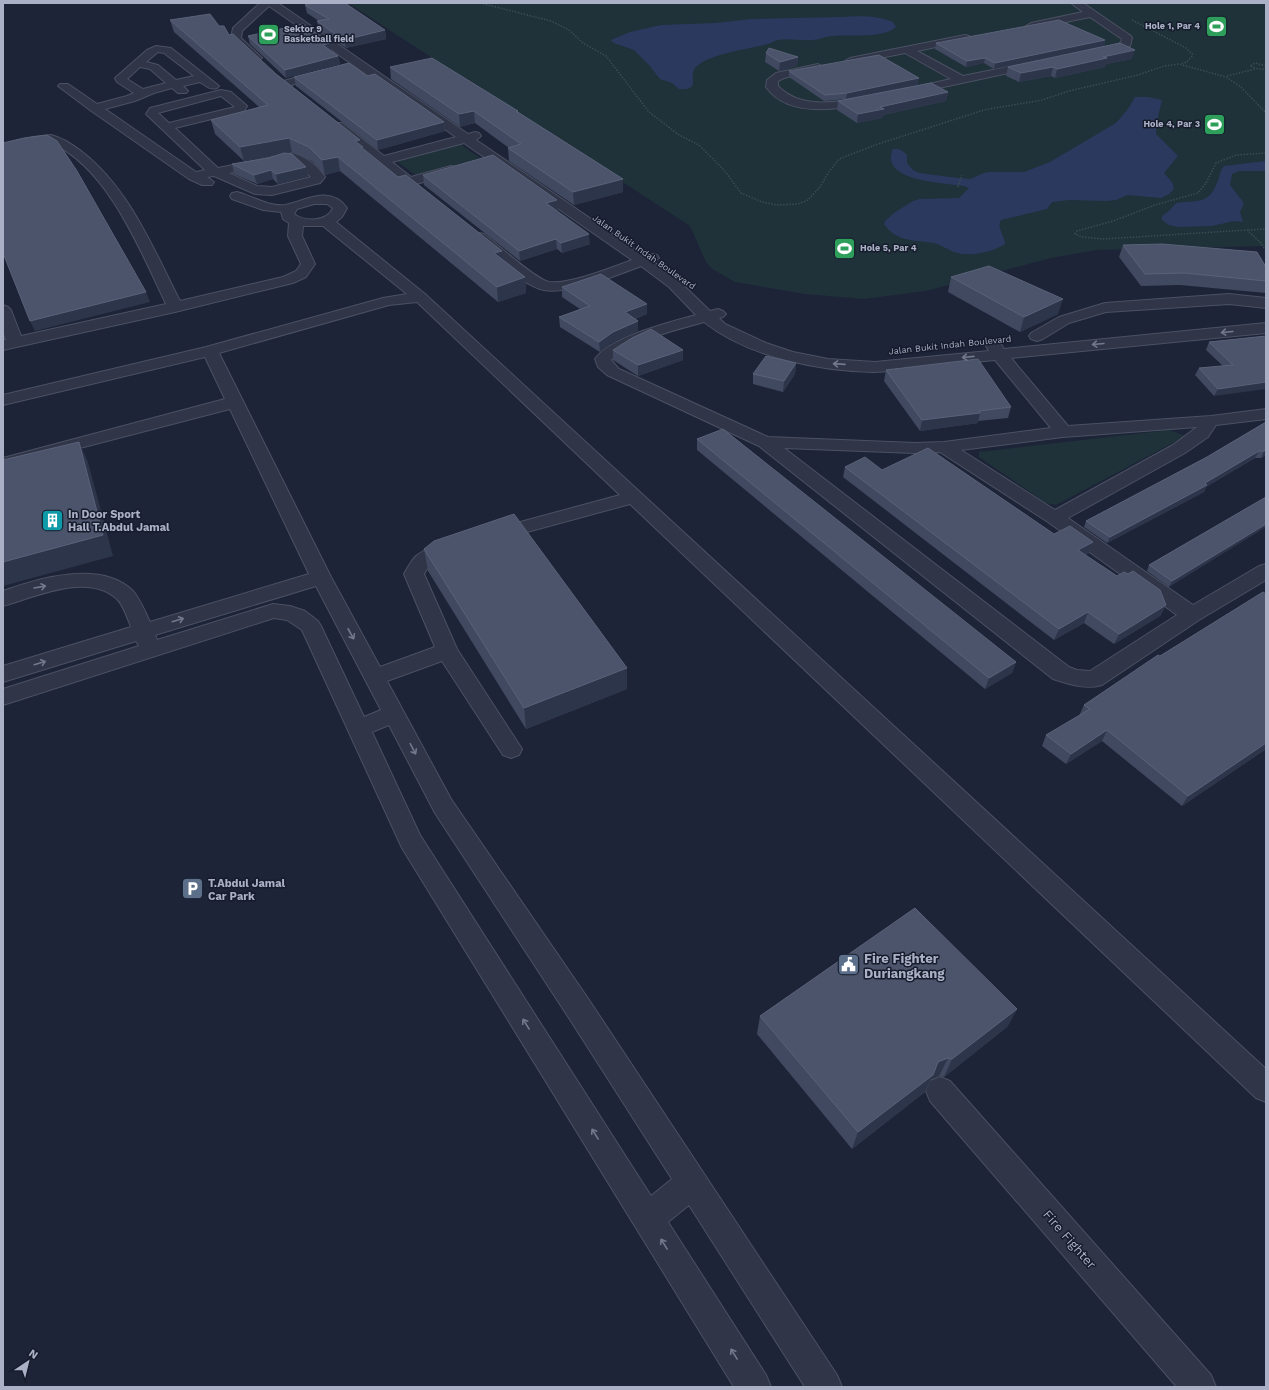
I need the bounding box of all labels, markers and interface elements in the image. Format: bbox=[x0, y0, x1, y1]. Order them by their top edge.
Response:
sports icon: Hole 1, Par 4 bbox=[1203, 13, 1229, 39]
sports icon: Sektor 9 Basketball field bbox=[255, 21, 281, 47]
place label: Hole 1, Par 4 bbox=[1145, 21, 1200, 31]
place label: Sektor 9 Basketball field bbox=[284, 24, 354, 44]
sports icon: Hole 4, Par 3 bbox=[1202, 111, 1228, 137]
place label: Hole 4, Par 3 bbox=[1143, 119, 1200, 129]
street label: Jalan Bukit Indah Boulevard bbox=[591, 213, 697, 291]
sports icon: Hole 5, Par 4 bbox=[832, 235, 858, 261]
place label: Hole 5, Par 4 bbox=[860, 243, 917, 253]
one-way arrow bbox=[1221, 328, 1234, 336]
street label: Jalan Bukit Indah Boulevard bbox=[888, 334, 1012, 356]
one-way arrow bbox=[1092, 341, 1105, 348]
one-way arrow bbox=[962, 353, 975, 361]
one-way arrow bbox=[833, 361, 846, 368]
building icon: In Door Sport Hall T.Abdul Jamal bbox=[40, 507, 66, 533]
place label: In Door Sport Hall T.Abdul Jamal bbox=[68, 508, 170, 534]
one-way arrow bbox=[33, 582, 46, 590]
one-way arrow bbox=[171, 616, 184, 623]
one-way arrow bbox=[348, 628, 356, 640]
one-way arrow bbox=[34, 659, 47, 666]
one-way arrow bbox=[409, 743, 417, 755]
parking icon: T.Abdul Jamal Car Park bbox=[179, 876, 205, 902]
place label: T.Abdul Jamal Car Park bbox=[208, 877, 286, 903]
place label: Fire Fighter Duriangkang bbox=[864, 951, 945, 981]
public building icon: Fire Fighter Duriangkang bbox=[836, 952, 862, 978]
one-way arrow bbox=[522, 1019, 530, 1030]
one-way arrow bbox=[591, 1128, 599, 1140]
street label: Fire Fighter bbox=[1040, 1207, 1099, 1272]
one-way arrow bbox=[660, 1238, 668, 1250]
north arrow bbox=[8, 1342, 48, 1382]
text: N bbox=[26, 1347, 41, 1362]
one-way arrow bbox=[729, 1348, 737, 1360]

